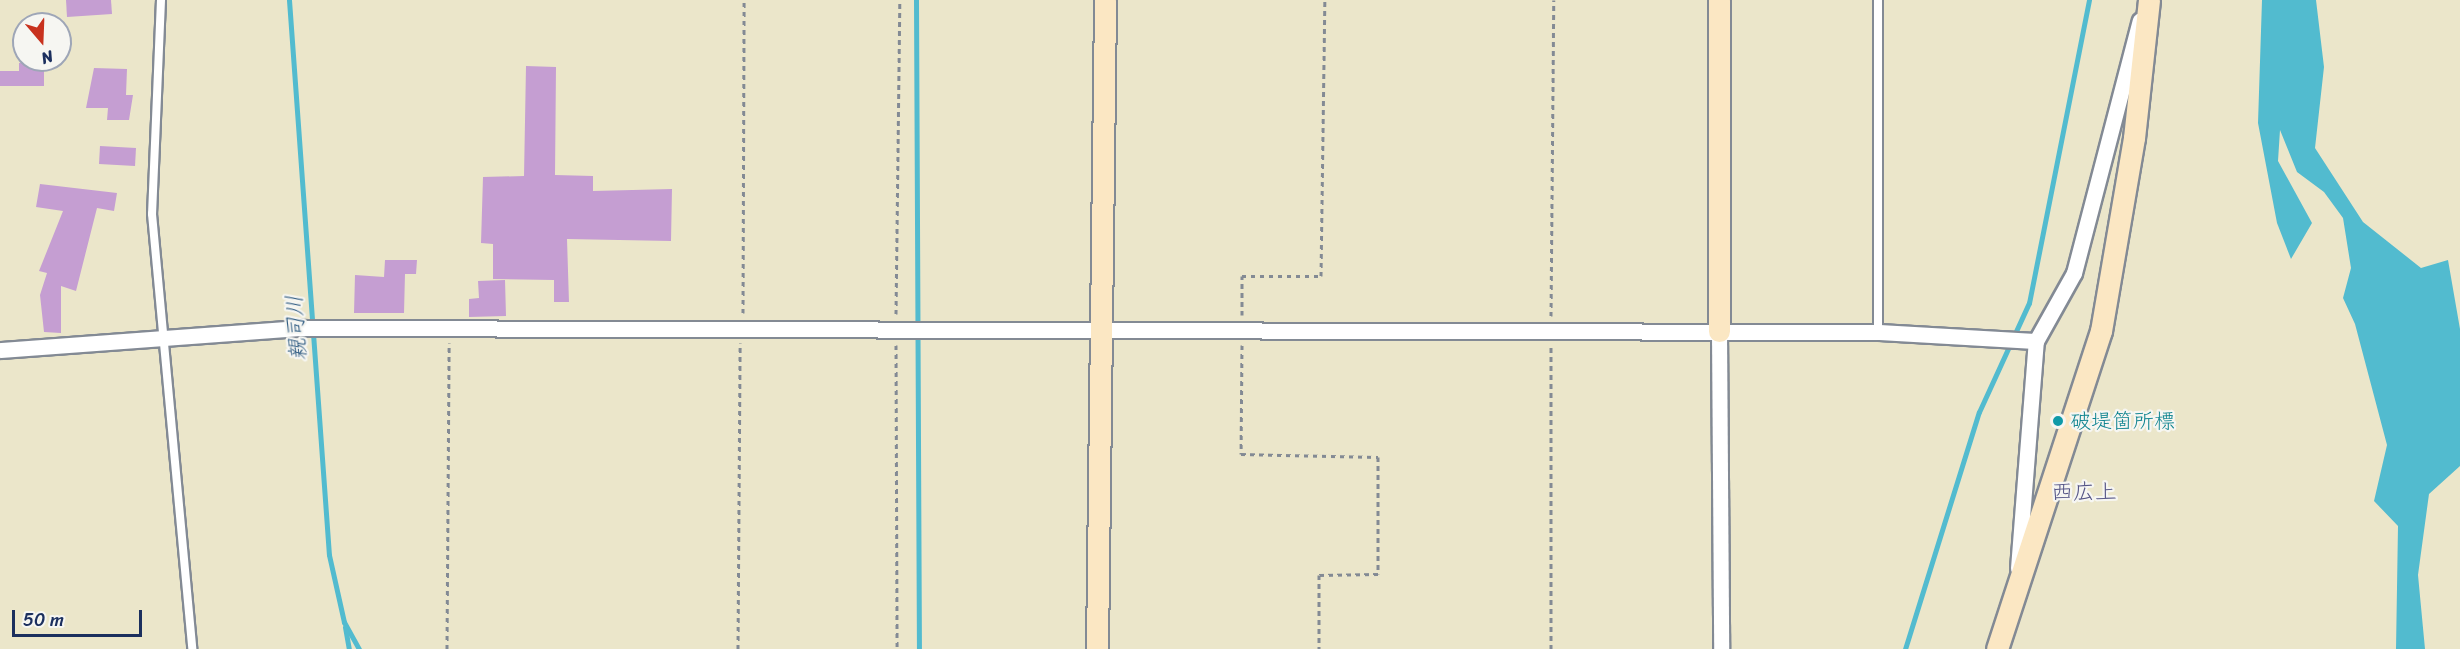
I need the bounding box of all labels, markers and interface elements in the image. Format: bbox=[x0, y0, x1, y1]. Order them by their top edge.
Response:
north arrow bbox=[12, 12, 72, 72]
text: N bbox=[37, 42, 57, 73]
water label: 親司川 bbox=[281, 294, 311, 362]
place label: 破堤箇所標 bbox=[2070, 408, 2175, 434]
marker: 破堤箇所標 bbox=[2051, 414, 2065, 428]
district label: 西広上 bbox=[2051, 479, 2117, 505]
scale bar bbox=[15, 598, 146, 636]
text: 50 m bbox=[23, 604, 64, 636]

